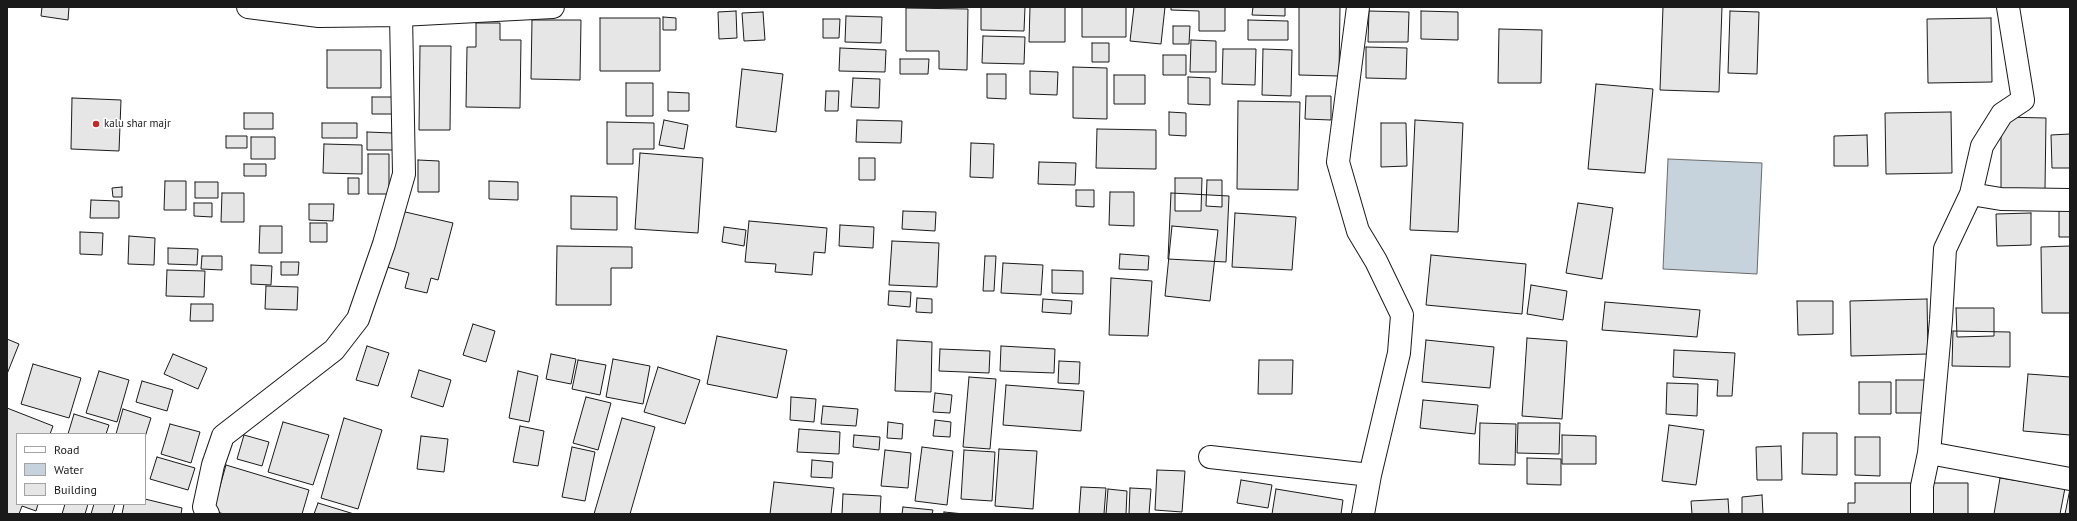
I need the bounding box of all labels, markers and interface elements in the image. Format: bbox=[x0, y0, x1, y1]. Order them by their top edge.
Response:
place label: kalu shar majr bbox=[104, 117, 171, 131]
marker: kalu shar majr bbox=[91, 119, 101, 129]
legend bbox=[16, 433, 146, 505]
text: Road bbox=[54, 442, 79, 457]
text: Water bbox=[54, 462, 84, 477]
text: Building bbox=[54, 482, 97, 497]

